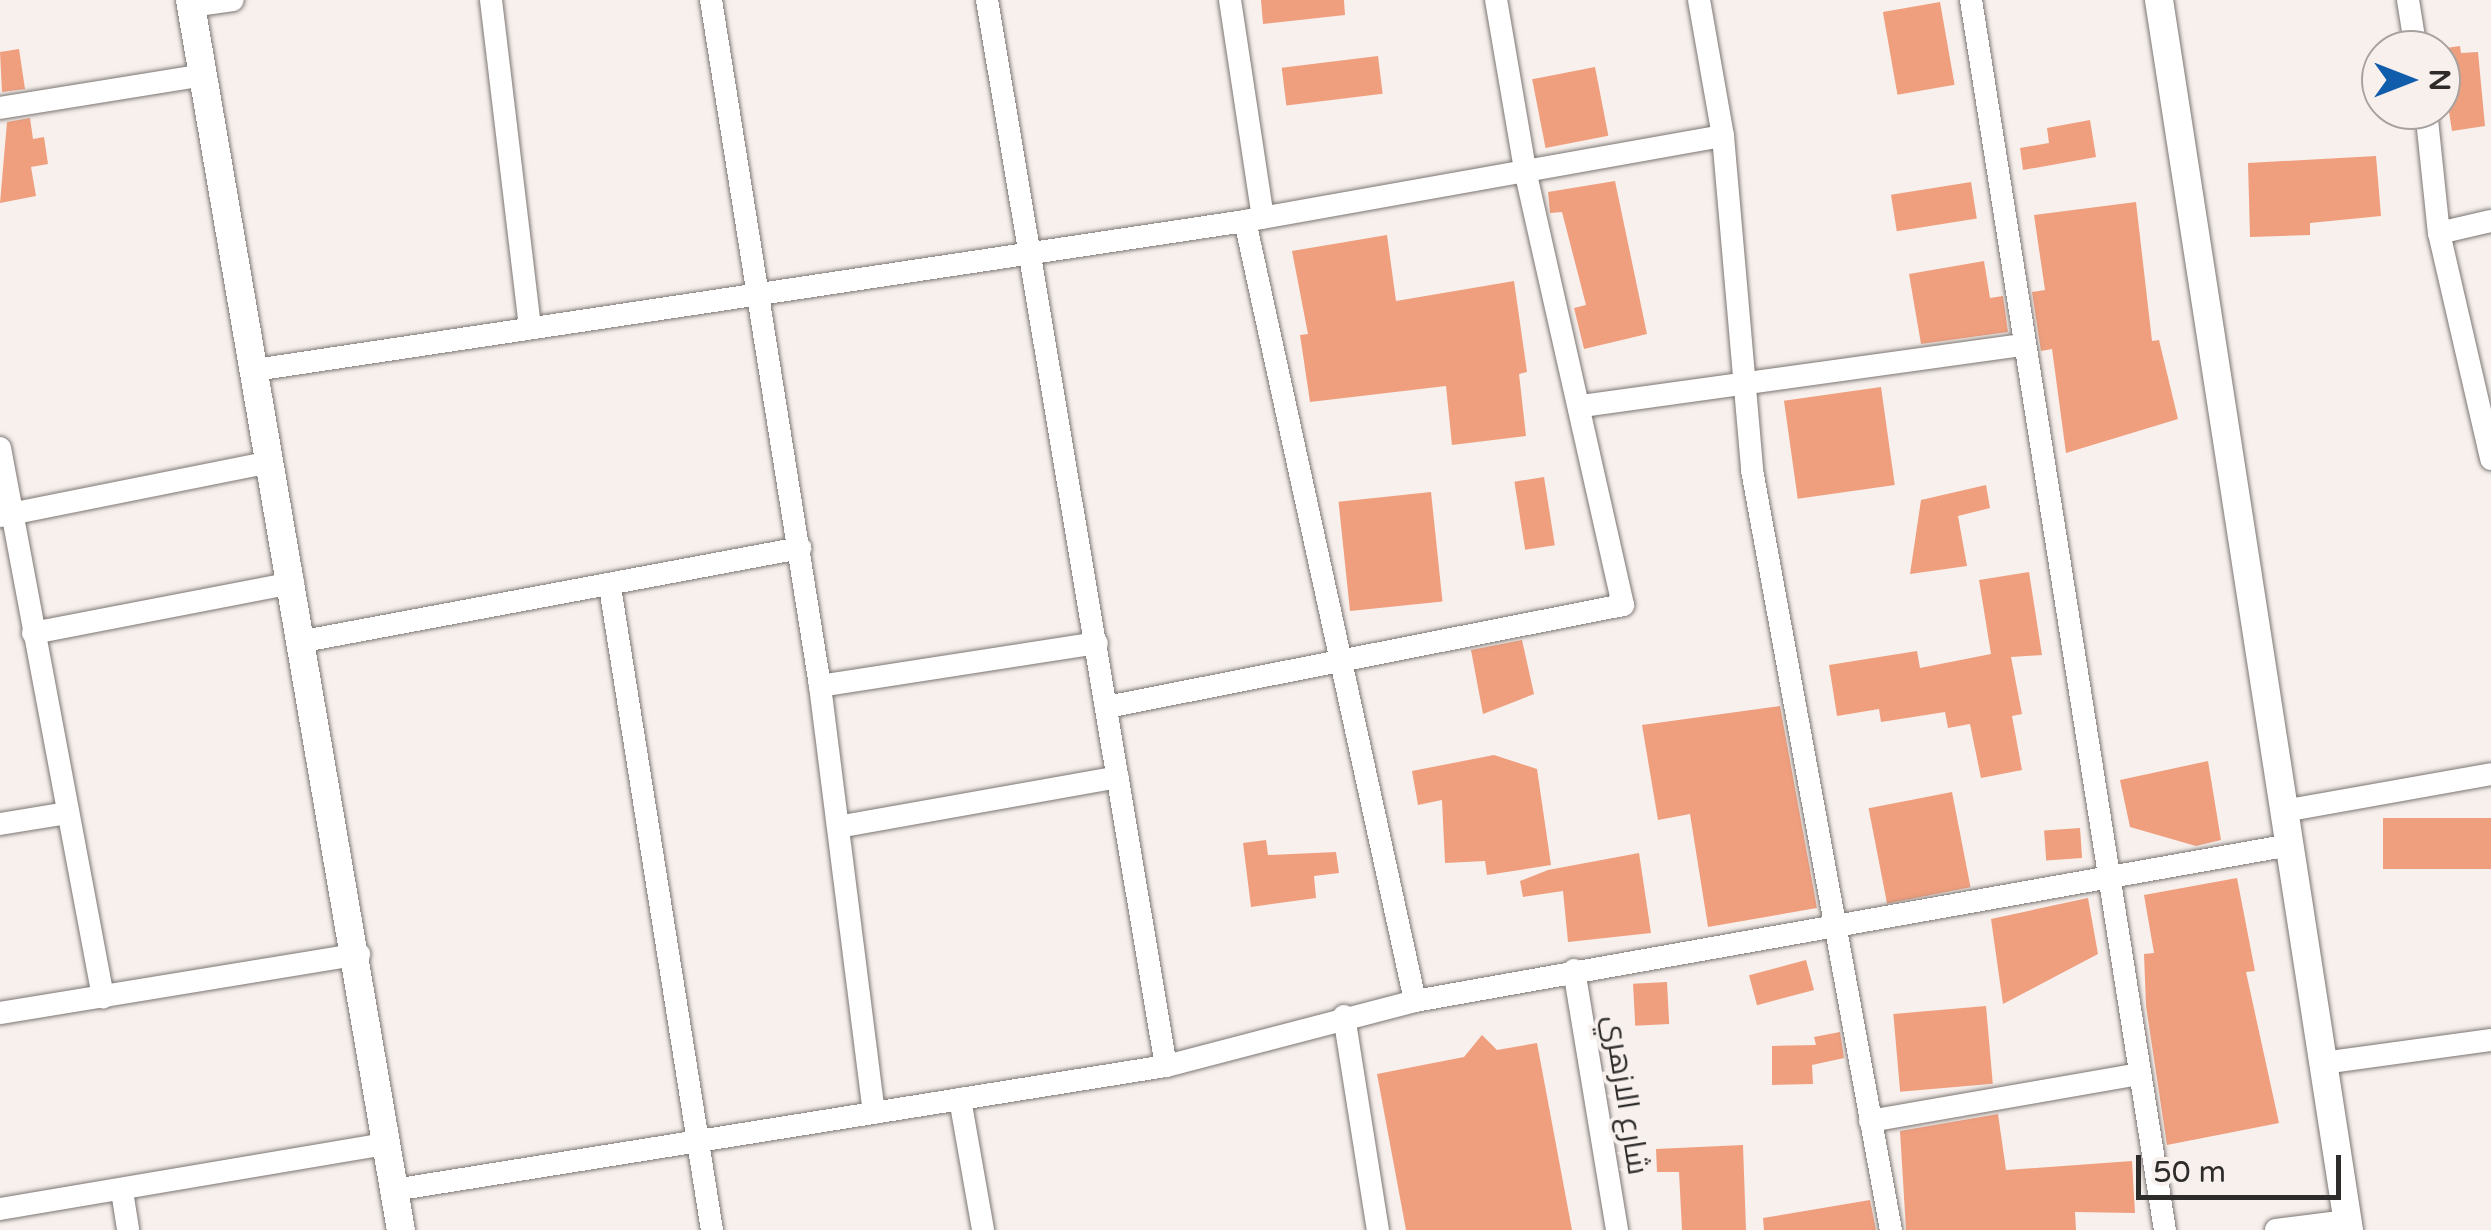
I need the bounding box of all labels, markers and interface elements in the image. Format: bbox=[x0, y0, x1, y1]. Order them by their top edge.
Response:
north arrow bbox=[2361, 30, 2461, 130]
text: N bbox=[2422, 69, 2456, 91]
street label: شارع الازهري bbox=[1595, 1013, 1655, 1177]
scale bar bbox=[2141, 1135, 2346, 1197]
text: 50 m bbox=[2153, 1154, 2226, 1191]

